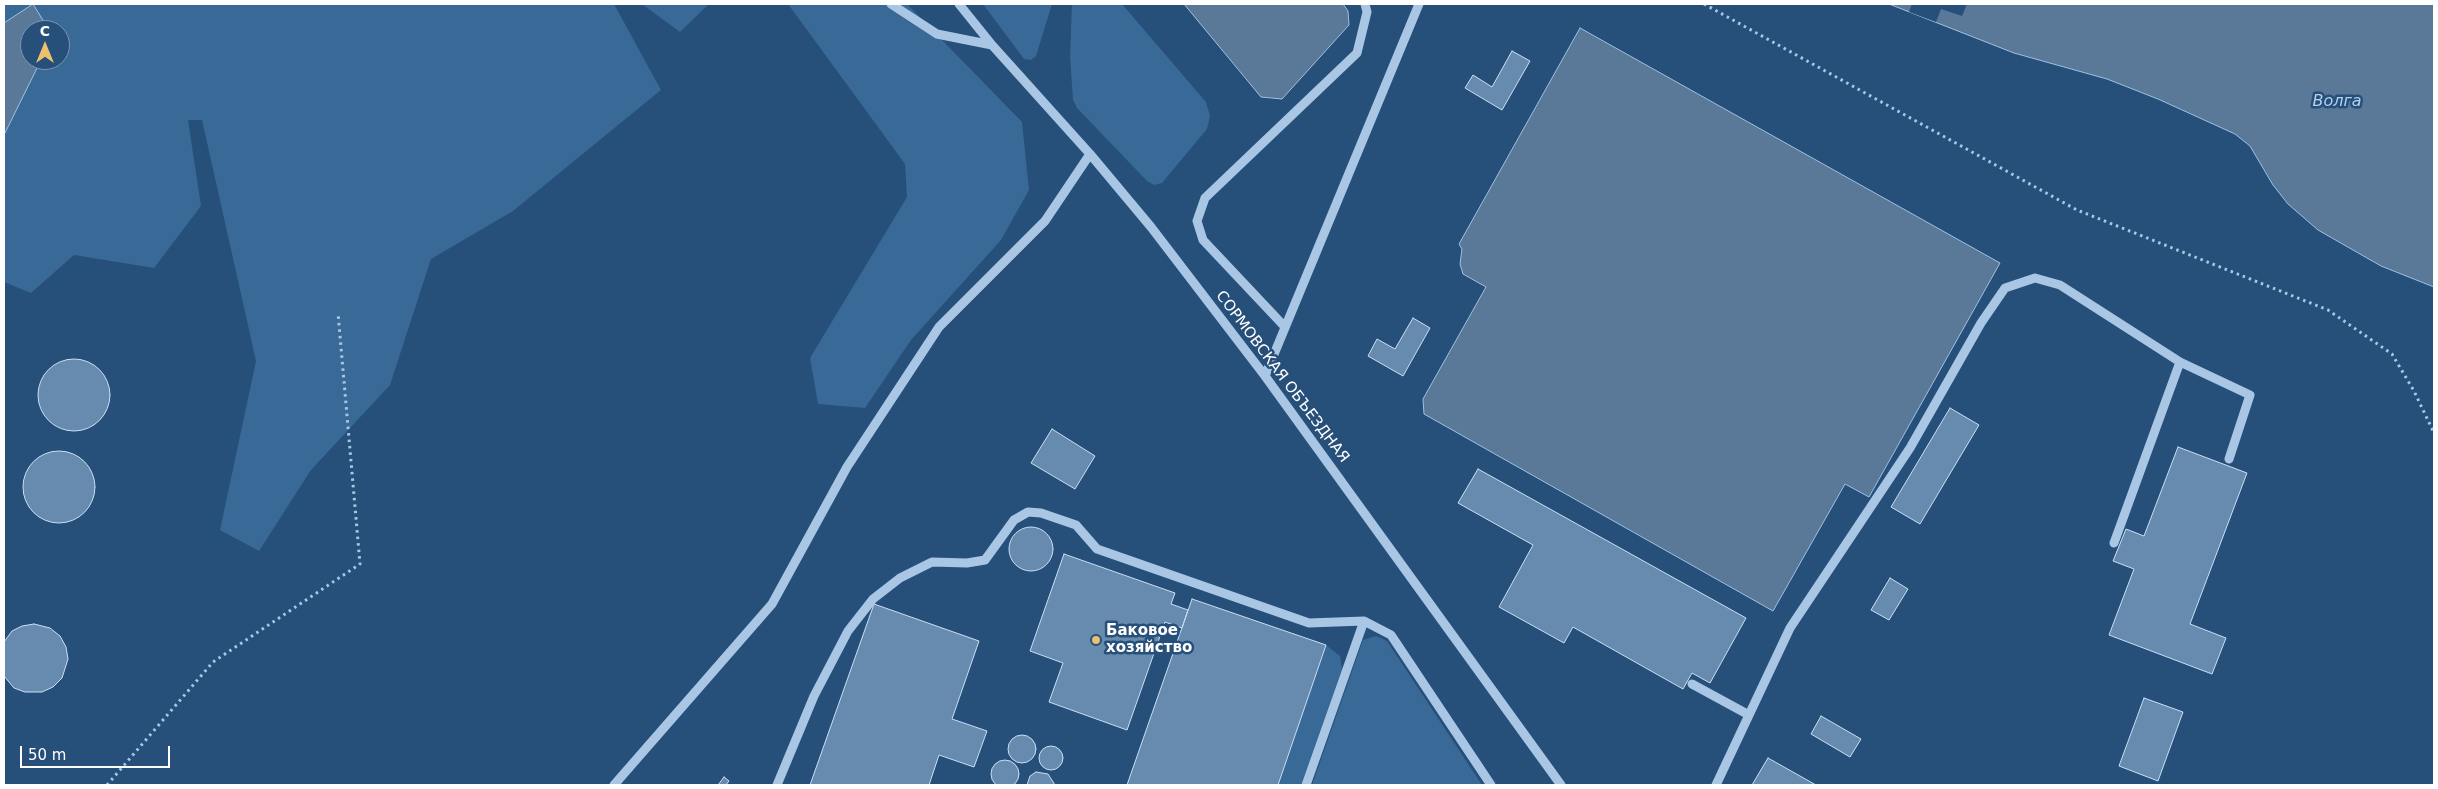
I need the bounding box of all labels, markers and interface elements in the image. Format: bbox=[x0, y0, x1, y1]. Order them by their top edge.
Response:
north arrow bbox=[20, 20, 70, 70]
text: С bbox=[40, 23, 50, 39]
water label: Волга bbox=[2312, 92, 2362, 112]
street label: СОРМОВСКАЯ ОБЪЕЗДНАЯ bbox=[1212, 288, 1352, 466]
place label: Баковое хозяйство bbox=[1106, 622, 1192, 657]
marker: Баковое хозяйство bbox=[1090, 634, 1102, 646]
scale bar bbox=[22, 736, 172, 768]
text: 50 m bbox=[28, 746, 66, 764]

